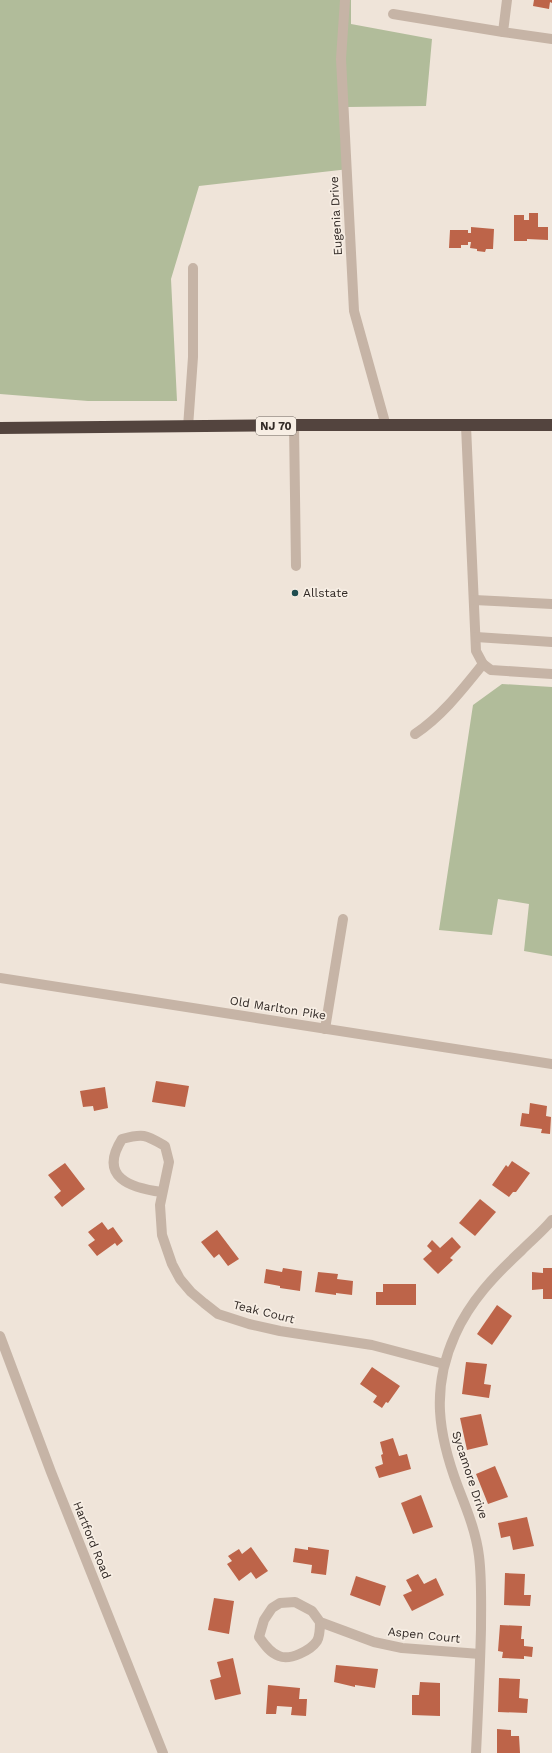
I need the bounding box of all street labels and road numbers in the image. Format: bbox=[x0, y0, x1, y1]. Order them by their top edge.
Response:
street label: Eugenia Drive bbox=[327, 176, 345, 256]
road number: NJ 70 bbox=[256, 417, 296, 435]
street label: Old Marlton Pike bbox=[229, 993, 327, 1023]
street label: Teak Court bbox=[232, 1298, 296, 1326]
street label: Sycamore Drive bbox=[449, 1429, 491, 1521]
street label: Hartford Road bbox=[70, 1499, 114, 1581]
street label: Aspen Court bbox=[387, 1624, 461, 1646]

